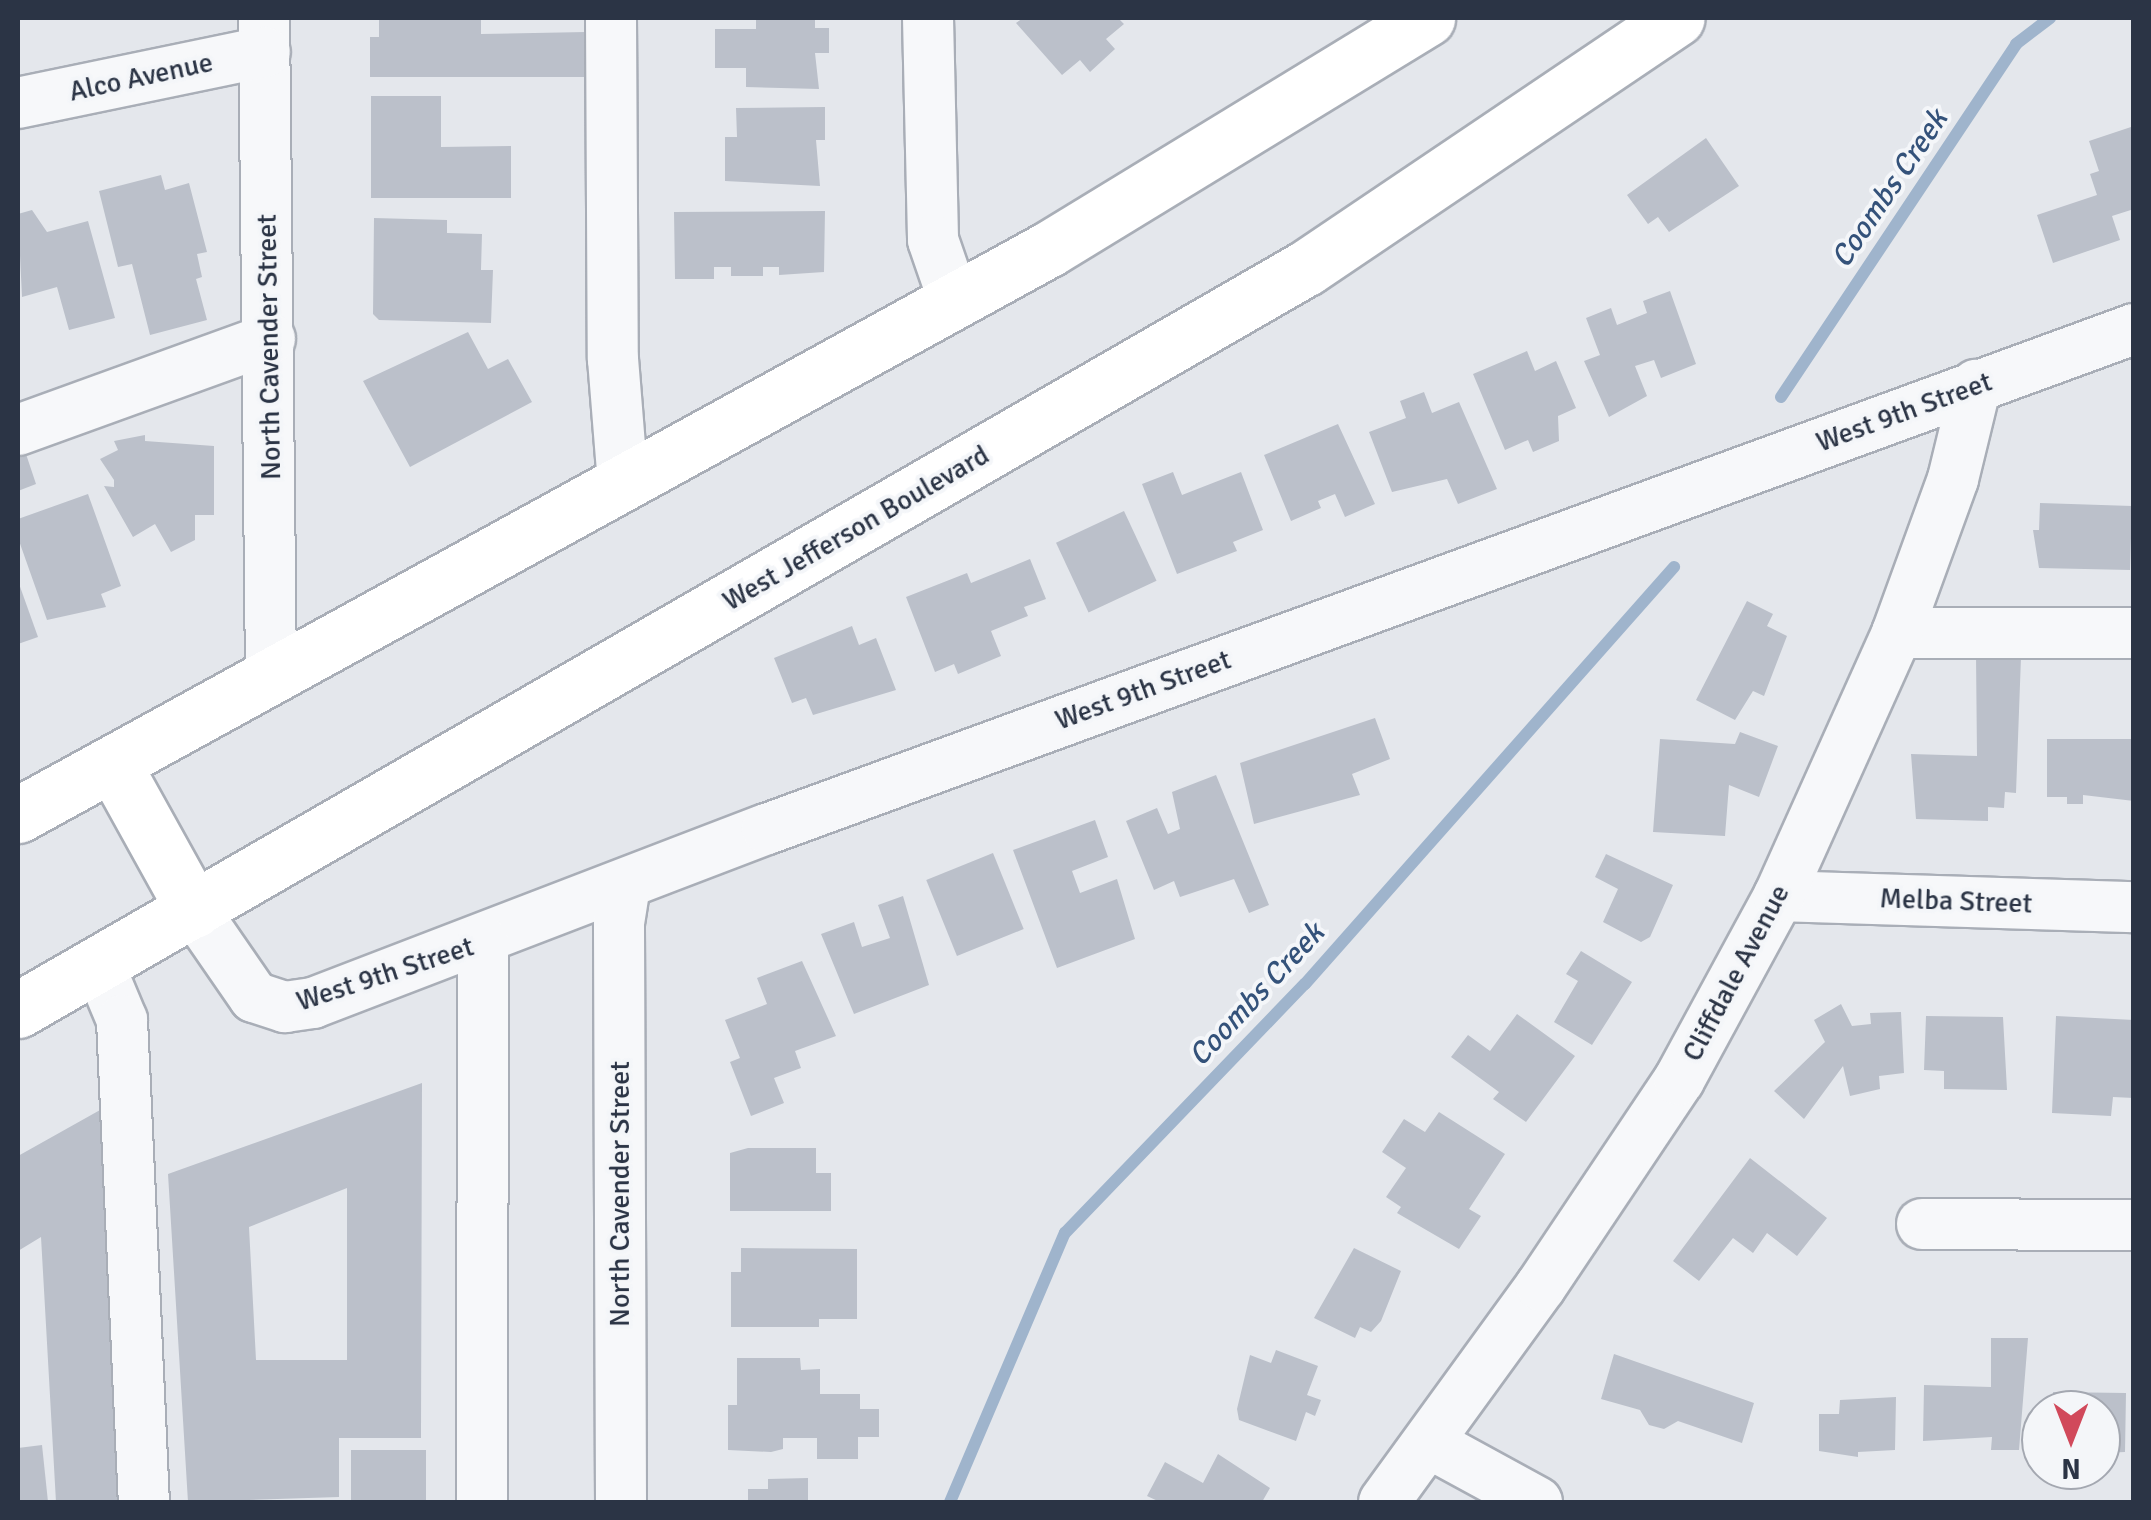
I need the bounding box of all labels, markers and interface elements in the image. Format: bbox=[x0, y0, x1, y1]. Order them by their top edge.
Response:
street label: Alco Avenue bbox=[66, 45, 216, 109]
water label: Coombs Creek bbox=[1824, 103, 1956, 275]
street label: North Cavender Street bbox=[250, 214, 288, 480]
street label: West 9th Street bbox=[1812, 365, 1996, 459]
street label: West Jefferson Boulevard bbox=[717, 438, 995, 618]
street label: West 9th Street bbox=[1051, 643, 1235, 737]
street label: Cliffdale Avenue bbox=[1675, 879, 1797, 1067]
street label: Melba Street bbox=[1879, 882, 2033, 920]
water label: Coombs Creek bbox=[1182, 916, 1332, 1074]
street label: West 9th Street bbox=[292, 930, 478, 1018]
street label: North Cavender Street bbox=[603, 1061, 637, 1327]
north arrow bbox=[2021, 1390, 2121, 1490]
text: N bbox=[2061, 1451, 2081, 1485]

